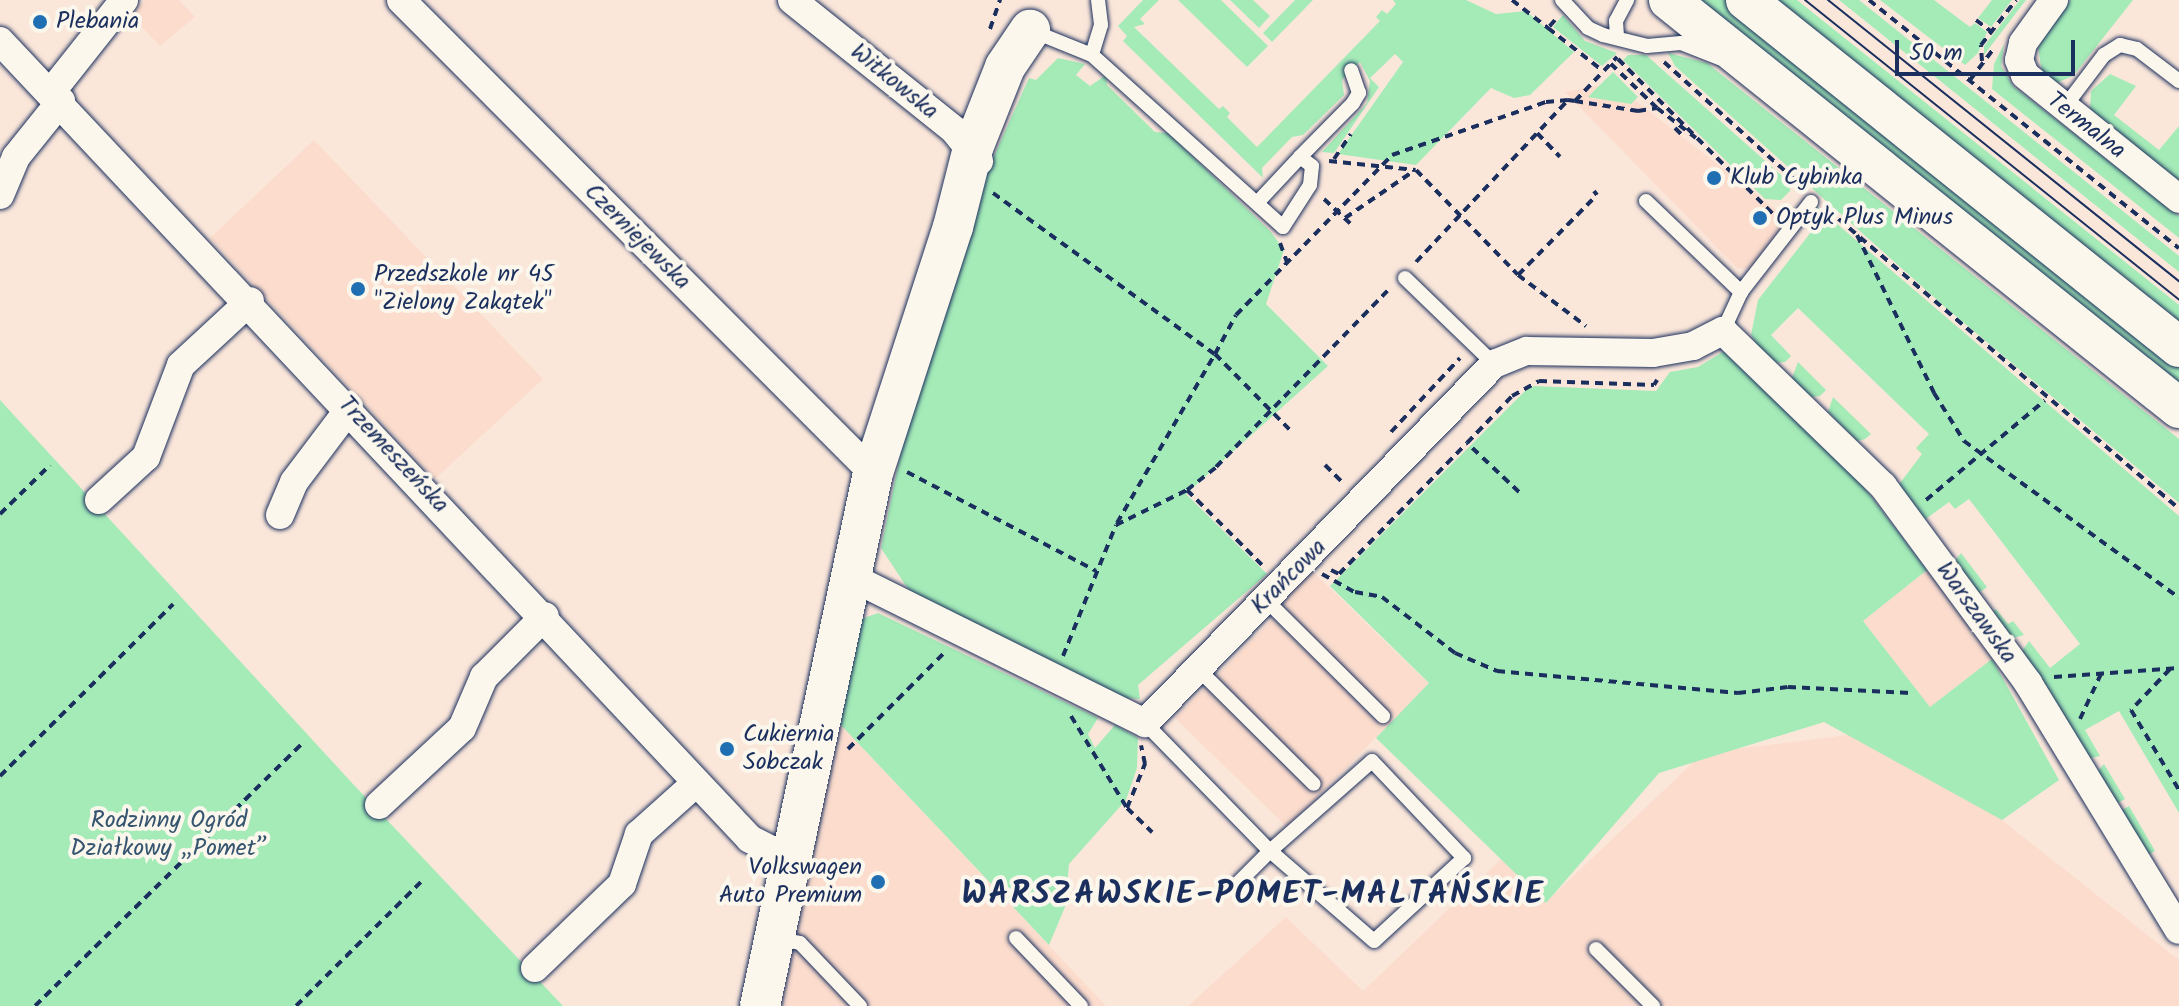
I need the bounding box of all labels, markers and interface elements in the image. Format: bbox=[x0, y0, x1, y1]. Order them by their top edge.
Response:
place label: Plebania bbox=[56, 8, 139, 36]
marker: Plebania bbox=[31, 13, 49, 31]
scale bar bbox=[1899, 24, 2079, 74]
text: 50 m bbox=[1909, 34, 1963, 73]
street label: Witkowska bbox=[844, 38, 944, 126]
street label: Termalna bbox=[2041, 86, 2131, 166]
place label: Klub Cybinka bbox=[1730, 164, 1863, 192]
marker: Klub Cybinka bbox=[1705, 169, 1723, 187]
street label: Czerniejewska bbox=[578, 178, 696, 296]
place label: Optyk Plus Minus bbox=[1776, 204, 1953, 232]
marker: Optyk Plus Minus bbox=[1751, 209, 1769, 227]
place label: Przedszkole nr 45 "Zielony Zakątek" bbox=[374, 261, 554, 317]
marker: Przedszkole nr 45 "Zielony Zakątek" bbox=[349, 280, 367, 298]
street label: Trzemeszeńska bbox=[332, 391, 454, 519]
street label: Krańcowa bbox=[1245, 533, 1333, 621]
street label: Warszawska bbox=[1929, 556, 2023, 670]
place label: Cukiernia Sobczak bbox=[743, 721, 834, 777]
marker: Cukiernia Sobczak bbox=[718, 740, 736, 758]
park label: Rodzinny Ogród Działkowy „Pomet” bbox=[70, 807, 268, 863]
place label: Volkswagen Auto Premium bbox=[719, 854, 862, 910]
marker: Volkswagen Auto Premium bbox=[869, 873, 887, 891]
district label: WARSZAWSKIE-POMET-MALTAŃSKIE bbox=[961, 876, 1545, 914]

